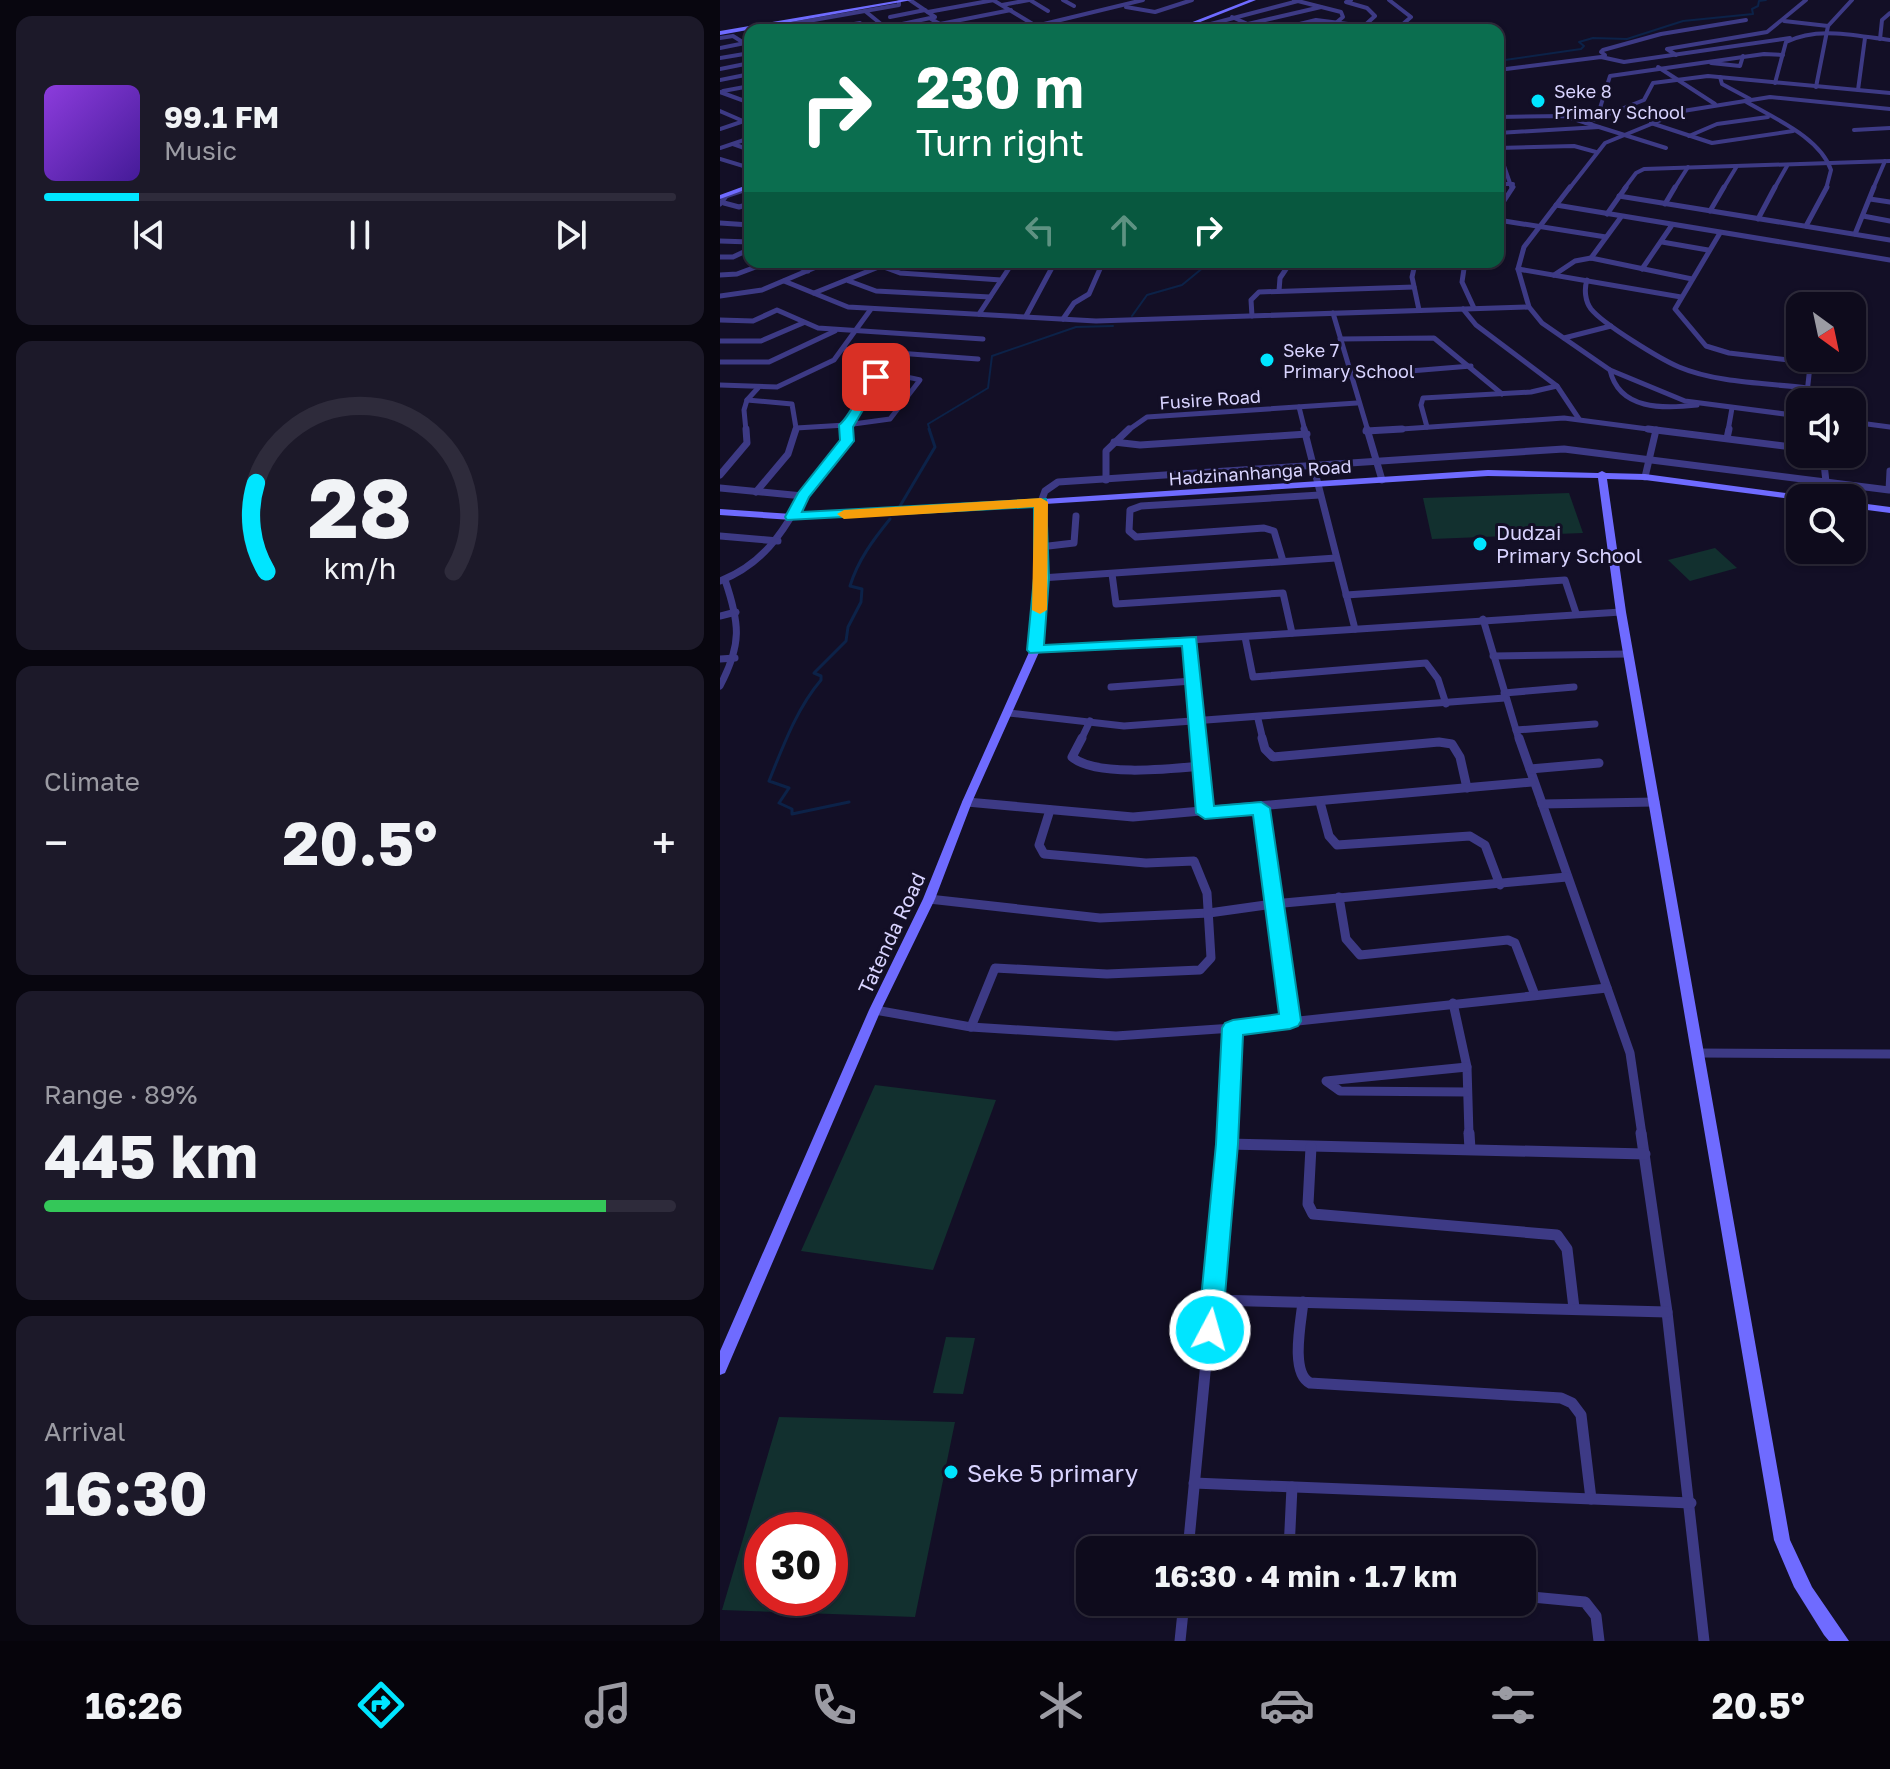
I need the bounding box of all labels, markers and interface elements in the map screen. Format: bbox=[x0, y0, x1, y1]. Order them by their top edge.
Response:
text: 230 m bbox=[916, 53, 1084, 120]
icon: right bbox=[784, 56, 888, 160]
place label: Seke 8 Primary School bbox=[1554, 80, 1686, 123]
marker: Seke 8 Primary School bbox=[1529, 92, 1547, 110]
text: 99.1 FM bbox=[164, 99, 279, 135]
text: Turn right bbox=[916, 121, 1084, 164]
text: Music bbox=[164, 135, 237, 166]
icon: left bbox=[1018, 208, 1062, 252]
icon: ahead bbox=[1102, 208, 1146, 252]
icon: right bbox=[1186, 208, 1230, 252]
icon: previous bbox=[127, 213, 171, 257]
icon: pause bbox=[338, 213, 382, 257]
icon: next bbox=[549, 213, 593, 257]
north arrow bbox=[1786, 292, 1866, 372]
map controls bbox=[1786, 292, 1866, 564]
place label: Seke 7 Primary School bbox=[1283, 339, 1415, 382]
pin bbox=[842, 343, 910, 411]
marker: Seke 7 Primary School bbox=[1258, 351, 1276, 369]
icon: arrive bbox=[854, 355, 898, 399]
street label: Fusire Road bbox=[1158, 384, 1262, 414]
button: sound bbox=[1786, 388, 1866, 468]
text: 28 bbox=[308, 455, 412, 555]
street label: Hadzinanhanga Road bbox=[1168, 455, 1352, 489]
button: search bbox=[1786, 484, 1866, 564]
place label: Dudzai Primary School bbox=[1496, 520, 1642, 567]
marker: Dudzai Primary School bbox=[1471, 535, 1489, 553]
text: km/h bbox=[324, 551, 396, 585]
text: Climate bbox=[44, 766, 140, 797]
text: 20.5° bbox=[283, 806, 437, 878]
text: − bbox=[44, 816, 68, 869]
text: + bbox=[652, 816, 676, 869]
street label: Tatenda Road bbox=[852, 868, 930, 998]
text: Range · 89% bbox=[44, 1079, 197, 1110]
text: 445 km bbox=[44, 1119, 258, 1191]
position arrow bbox=[1168, 1288, 1252, 1372]
text: Arrival bbox=[44, 1416, 125, 1447]
text: 16:30 bbox=[44, 1456, 208, 1528]
place label: Seke 5 primary bbox=[967, 1458, 1138, 1487]
marker: Seke 5 primary bbox=[942, 1463, 960, 1481]
speed limit sign: 30 bbox=[744, 1512, 848, 1616]
text: 16:30 · 4 min · 1.7 km bbox=[1155, 1558, 1457, 1594]
icon: directions bbox=[353, 1677, 409, 1733]
icon: music bbox=[580, 1677, 636, 1733]
icon: phone bbox=[806, 1677, 862, 1733]
icon: climate bbox=[1033, 1677, 1089, 1733]
icon: car bbox=[1259, 1677, 1315, 1733]
icon: filters bbox=[1485, 1677, 1541, 1733]
text: 16:26 bbox=[85, 1684, 183, 1727]
text: 20.5° bbox=[1712, 1684, 1805, 1727]

